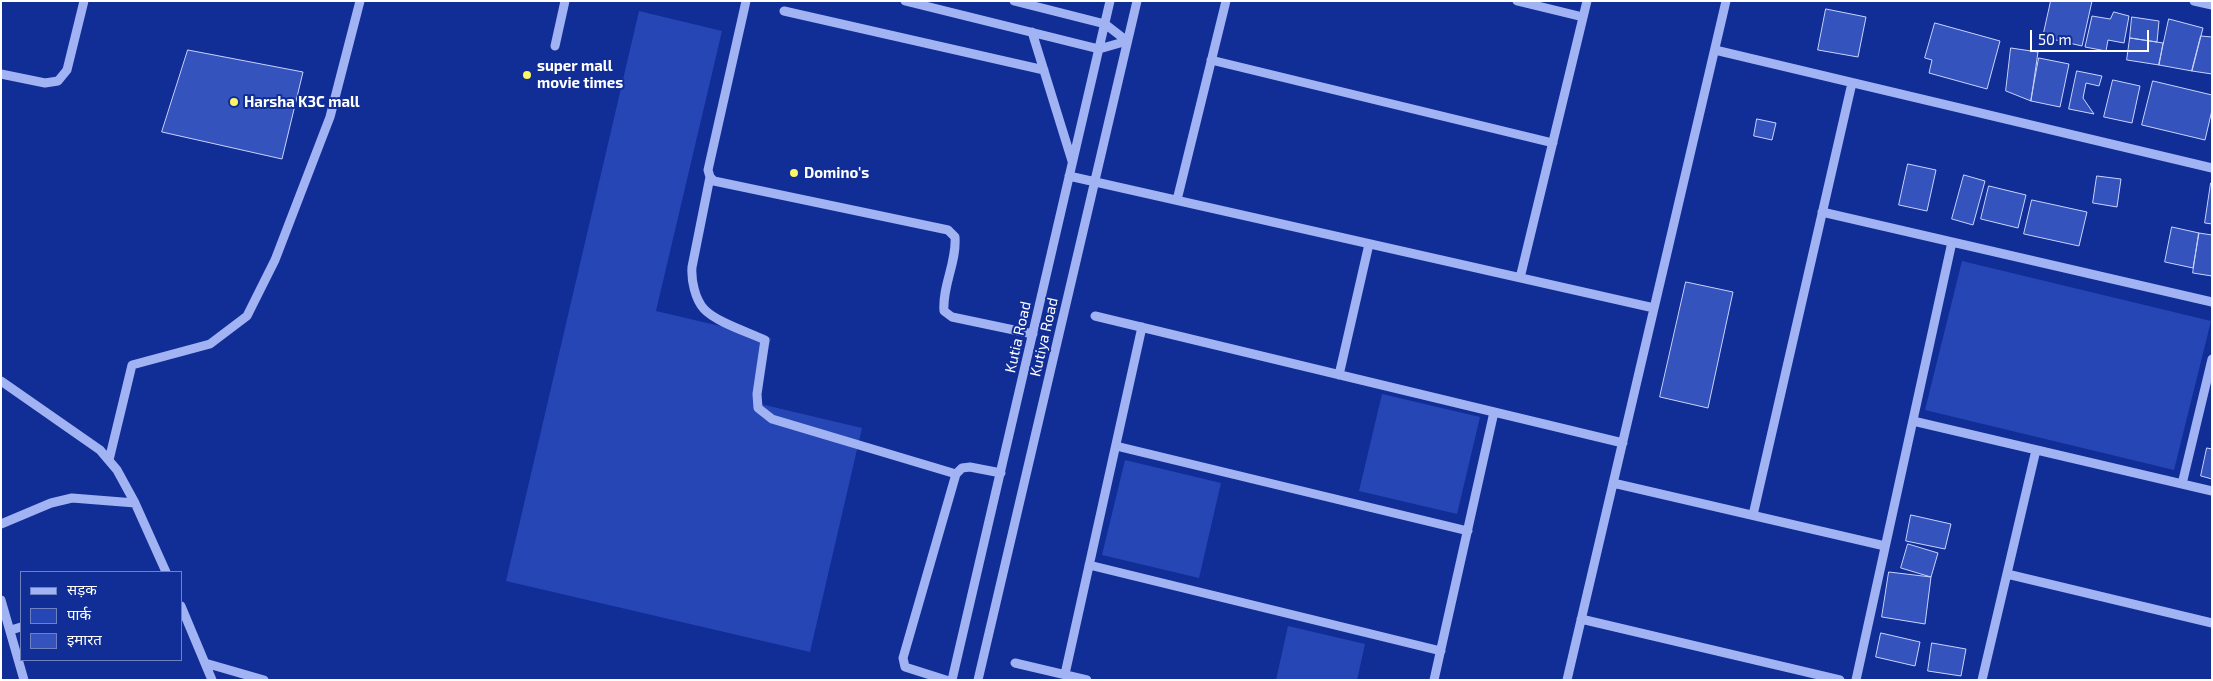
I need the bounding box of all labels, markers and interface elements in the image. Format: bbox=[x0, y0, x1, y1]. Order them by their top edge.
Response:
scale bar bbox=[2033, 20, 2152, 52]
text: 50 m bbox=[2038, 30, 2072, 48]
place label: super mall movie times bbox=[537, 57, 623, 92]
marker: super mall movie times bbox=[521, 69, 533, 81]
place label: Harsha K3C mall bbox=[244, 93, 360, 111]
marker: Harsha K3C mall bbox=[228, 96, 240, 108]
place label: Domino's bbox=[804, 164, 869, 182]
marker: Domino's bbox=[788, 167, 800, 179]
street label: Kutiya Road bbox=[1026, 296, 1062, 378]
street label: Kutia Road bbox=[1001, 299, 1035, 375]
legend bbox=[20, 571, 182, 661]
text: सड़क bbox=[67, 580, 97, 598]
text: पार्क bbox=[67, 605, 91, 623]
text: इमारत bbox=[67, 630, 102, 648]

